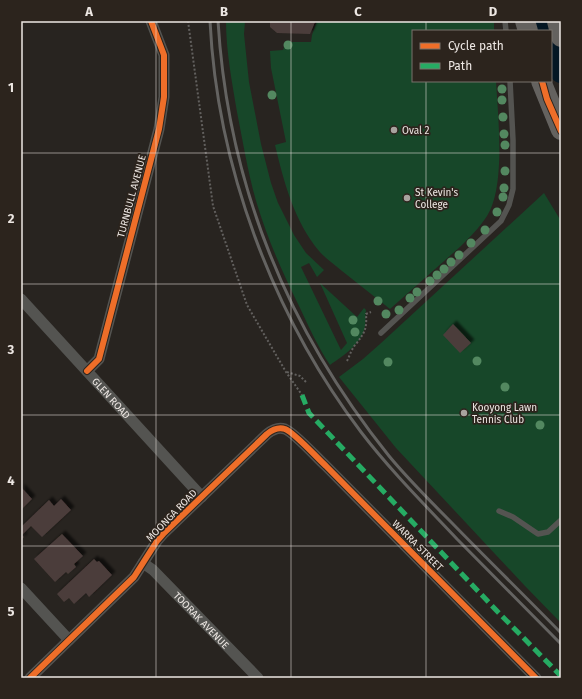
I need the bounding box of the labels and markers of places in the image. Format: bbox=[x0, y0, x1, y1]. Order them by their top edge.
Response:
marker: Oval 2 bbox=[389, 125, 399, 135]
place label: Oval 2 bbox=[402, 125, 430, 137]
place label: St Kevin's College bbox=[415, 187, 458, 211]
marker: St Kevin's College bbox=[402, 193, 412, 203]
place label: Kooyong Lawn Tennis Club bbox=[472, 402, 537, 426]
marker: Kooyong Lawn Tennis Club bbox=[459, 408, 469, 418]

